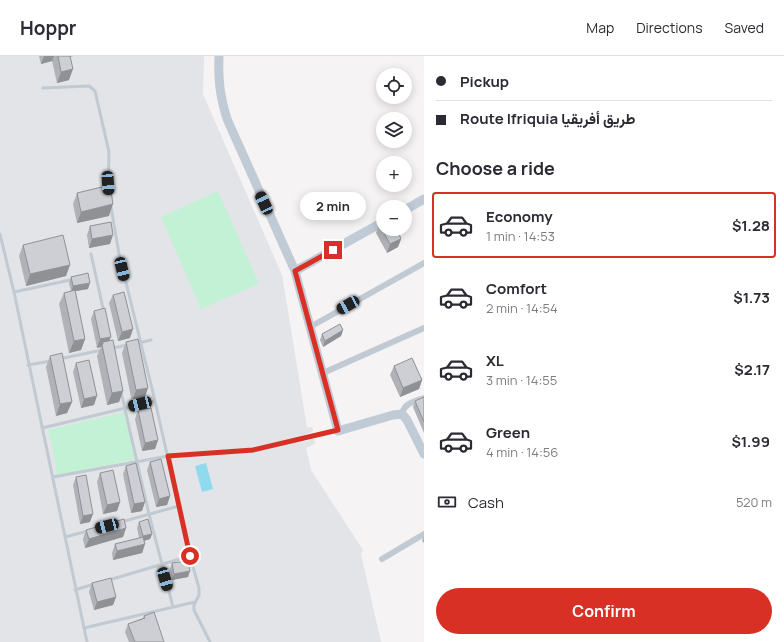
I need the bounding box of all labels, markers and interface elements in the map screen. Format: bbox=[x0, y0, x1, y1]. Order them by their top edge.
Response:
text: Hoppr bbox=[20, 15, 76, 41]
text: Map bbox=[586, 18, 614, 37]
text: Directions bbox=[636, 18, 703, 37]
text: Saved bbox=[725, 18, 764, 37]
map controls bbox=[376, 68, 412, 236]
button: locate bbox=[376, 68, 412, 104]
text: Pickup bbox=[460, 71, 509, 92]
text: Route Ifriquia طريق أفريقيا bbox=[460, 108, 635, 129]
button: layers bbox=[376, 112, 412, 148]
button: + bbox=[376, 156, 412, 192]
text: Choose a ride bbox=[436, 156, 555, 180]
car bbox=[101, 171, 115, 195]
car bbox=[253, 190, 275, 216]
callout: 2 min bbox=[300, 192, 366, 220]
text: 2 min bbox=[316, 197, 350, 215]
button: − bbox=[376, 200, 412, 236]
text: Economy bbox=[486, 206, 553, 227]
icon: car bbox=[438, 207, 474, 243]
text: $1.28 bbox=[732, 215, 770, 236]
text: 1 min · 14:53 bbox=[486, 227, 555, 245]
route end bbox=[324, 241, 342, 259]
car bbox=[113, 256, 131, 282]
text: Comfort bbox=[486, 278, 547, 299]
icon: car bbox=[438, 279, 474, 315]
text: $1.73 bbox=[733, 287, 770, 308]
car bbox=[335, 294, 361, 316]
text: 2 min · 14:54 bbox=[486, 299, 558, 317]
text: XL bbox=[486, 350, 504, 371]
icon: car bbox=[438, 351, 474, 387]
text: $2.17 bbox=[734, 359, 770, 380]
text: 3 min · 14:55 bbox=[486, 371, 557, 389]
car bbox=[127, 395, 153, 413]
text: Green bbox=[486, 422, 530, 443]
icon: car bbox=[438, 423, 474, 459]
text: $1.99 bbox=[731, 431, 770, 452]
text: 4 min · 14:56 bbox=[486, 443, 558, 461]
icon: cash bbox=[436, 491, 458, 513]
text: Cash bbox=[468, 492, 504, 513]
text: 520 m bbox=[736, 493, 772, 511]
car bbox=[94, 517, 120, 535]
route start bbox=[181, 547, 199, 565]
car bbox=[156, 566, 174, 592]
button: Confirm bbox=[436, 588, 772, 634]

